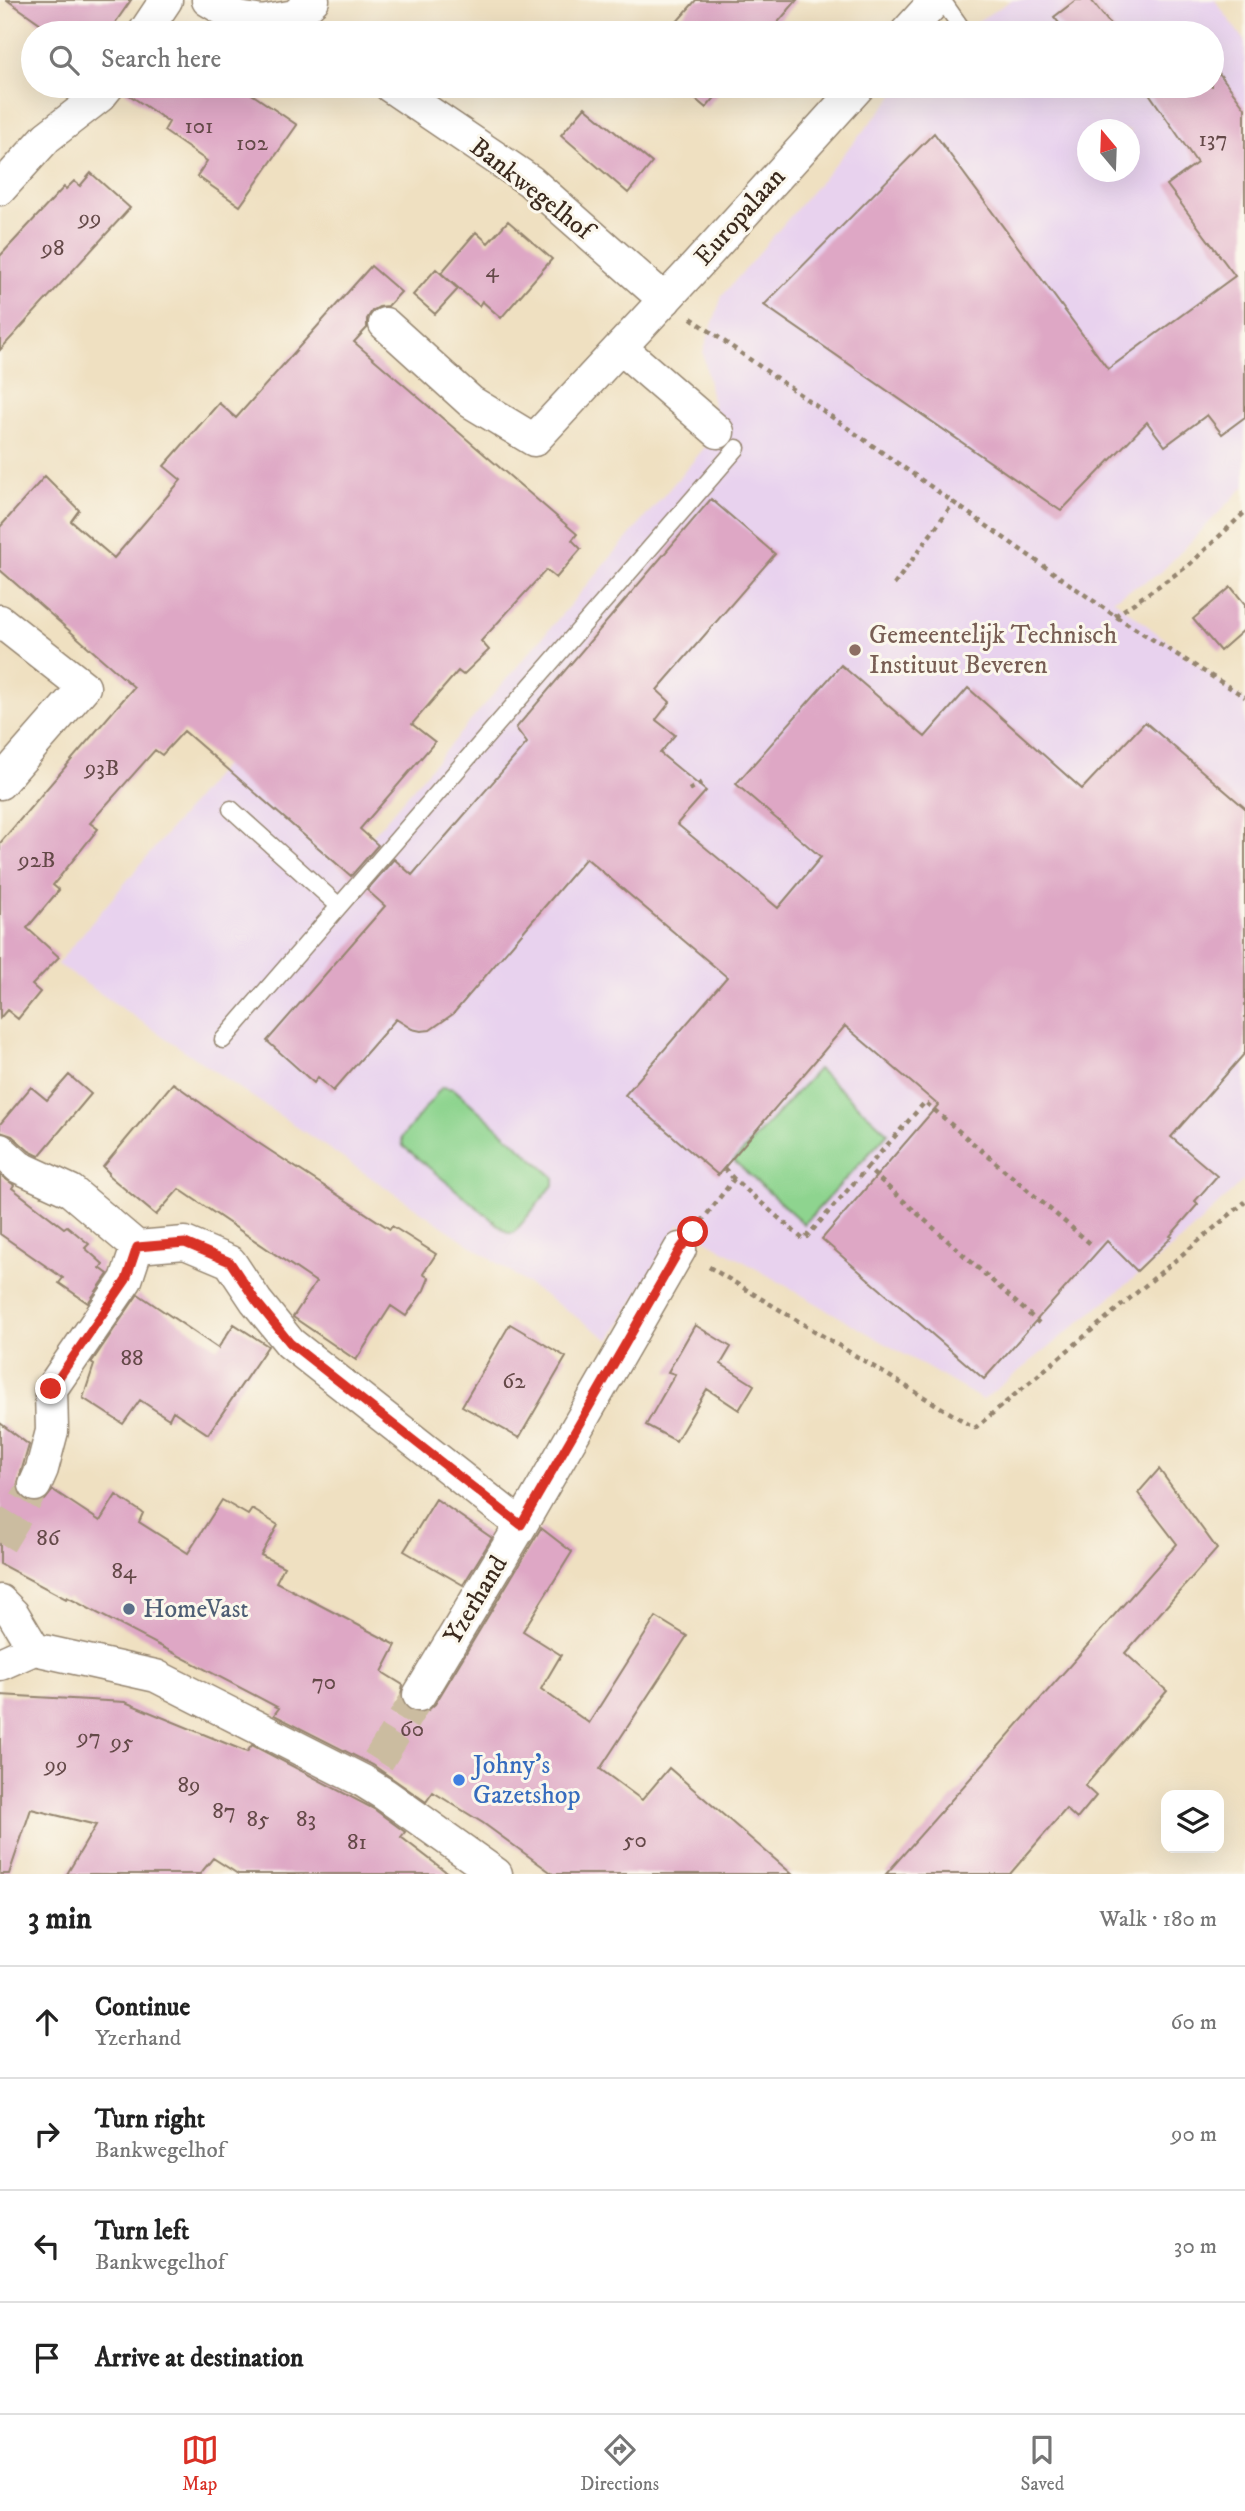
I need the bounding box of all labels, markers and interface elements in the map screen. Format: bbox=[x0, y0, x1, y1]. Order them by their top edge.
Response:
search box bbox=[21, 21, 1224, 98]
icon: search bbox=[45, 41, 83, 79]
text: Search here bbox=[101, 43, 221, 76]
house number: 101 bbox=[184, 112, 214, 141]
north arrow bbox=[1077, 119, 1140, 182]
house number: 137 bbox=[1198, 125, 1228, 154]
house number: 102 bbox=[236, 129, 269, 158]
street label: Bankwegelhof bbox=[463, 131, 602, 250]
street label: Europalaan bbox=[687, 161, 793, 273]
house number: 99 bbox=[78, 204, 101, 233]
house number: 98 bbox=[41, 234, 65, 263]
house number: 4 bbox=[485, 256, 499, 285]
place label: Gemeentelijk Technisch Instituut Beveren bbox=[869, 619, 1118, 682]
marker: Gemeentelijk Technisch Instituut Beveren bbox=[847, 642, 863, 658]
house number: 93B bbox=[84, 754, 119, 783]
house number: 92B bbox=[17, 846, 56, 875]
route start bbox=[677, 1216, 708, 1247]
house number: 88 bbox=[120, 1344, 144, 1373]
house number: 62 bbox=[502, 1367, 526, 1396]
route end bbox=[35, 1373, 66, 1404]
house number: 86 bbox=[36, 1524, 61, 1553]
street label: Yzerhand bbox=[437, 1550, 515, 1650]
house number: 84 bbox=[112, 1557, 137, 1586]
place label: HomeVast bbox=[143, 1593, 249, 1626]
marker: HomeVast bbox=[121, 1601, 137, 1617]
house number: 70 bbox=[312, 1668, 336, 1697]
house number: 60 bbox=[400, 1715, 424, 1744]
house number: 97 bbox=[76, 1723, 101, 1752]
house number: 95 bbox=[110, 1728, 133, 1757]
place label: Johny's Gazetshop bbox=[471, 1749, 581, 1812]
house number: 99 bbox=[44, 1751, 67, 1780]
house number: 89 bbox=[178, 1771, 201, 1800]
marker: Johny's Gazetshop bbox=[451, 1772, 467, 1788]
map controls bbox=[1161, 1790, 1224, 1853]
button: layers bbox=[1161, 1790, 1224, 1853]
house number: 87 bbox=[212, 1797, 236, 1826]
house number: 85 bbox=[247, 1805, 269, 1834]
house number: 83 bbox=[296, 1805, 316, 1834]
house number: 50 bbox=[623, 1826, 647, 1855]
house number: 81 bbox=[347, 1828, 367, 1857]
text: 3 min bbox=[28, 1901, 92, 1938]
text: Walk · 180 m bbox=[1099, 1905, 1217, 1934]
text: Continue bbox=[95, 1991, 190, 2024]
icon: ahead bbox=[28, 2003, 66, 2041]
text: 60 m bbox=[1170, 2008, 1217, 2037]
text: Yzerhand bbox=[95, 2024, 181, 2053]
text: Turn right bbox=[95, 2103, 205, 2136]
icon: right bbox=[28, 2115, 66, 2153]
text: 90 m bbox=[1171, 2120, 1217, 2149]
text: Bankwegelhof bbox=[95, 2136, 225, 2165]
text: Turn left bbox=[95, 2215, 189, 2248]
icon: left bbox=[28, 2227, 66, 2265]
text: 30 m bbox=[1174, 2232, 1217, 2261]
text: Bankwegelhof bbox=[95, 2248, 225, 2277]
icon: arrive bbox=[28, 2339, 66, 2377]
text: Arrive at destination bbox=[95, 2342, 304, 2375]
tab: Map bbox=[181, 2431, 219, 2496]
tab: Directions bbox=[580, 2431, 659, 2496]
tab: Saved bbox=[1021, 2431, 1064, 2496]

